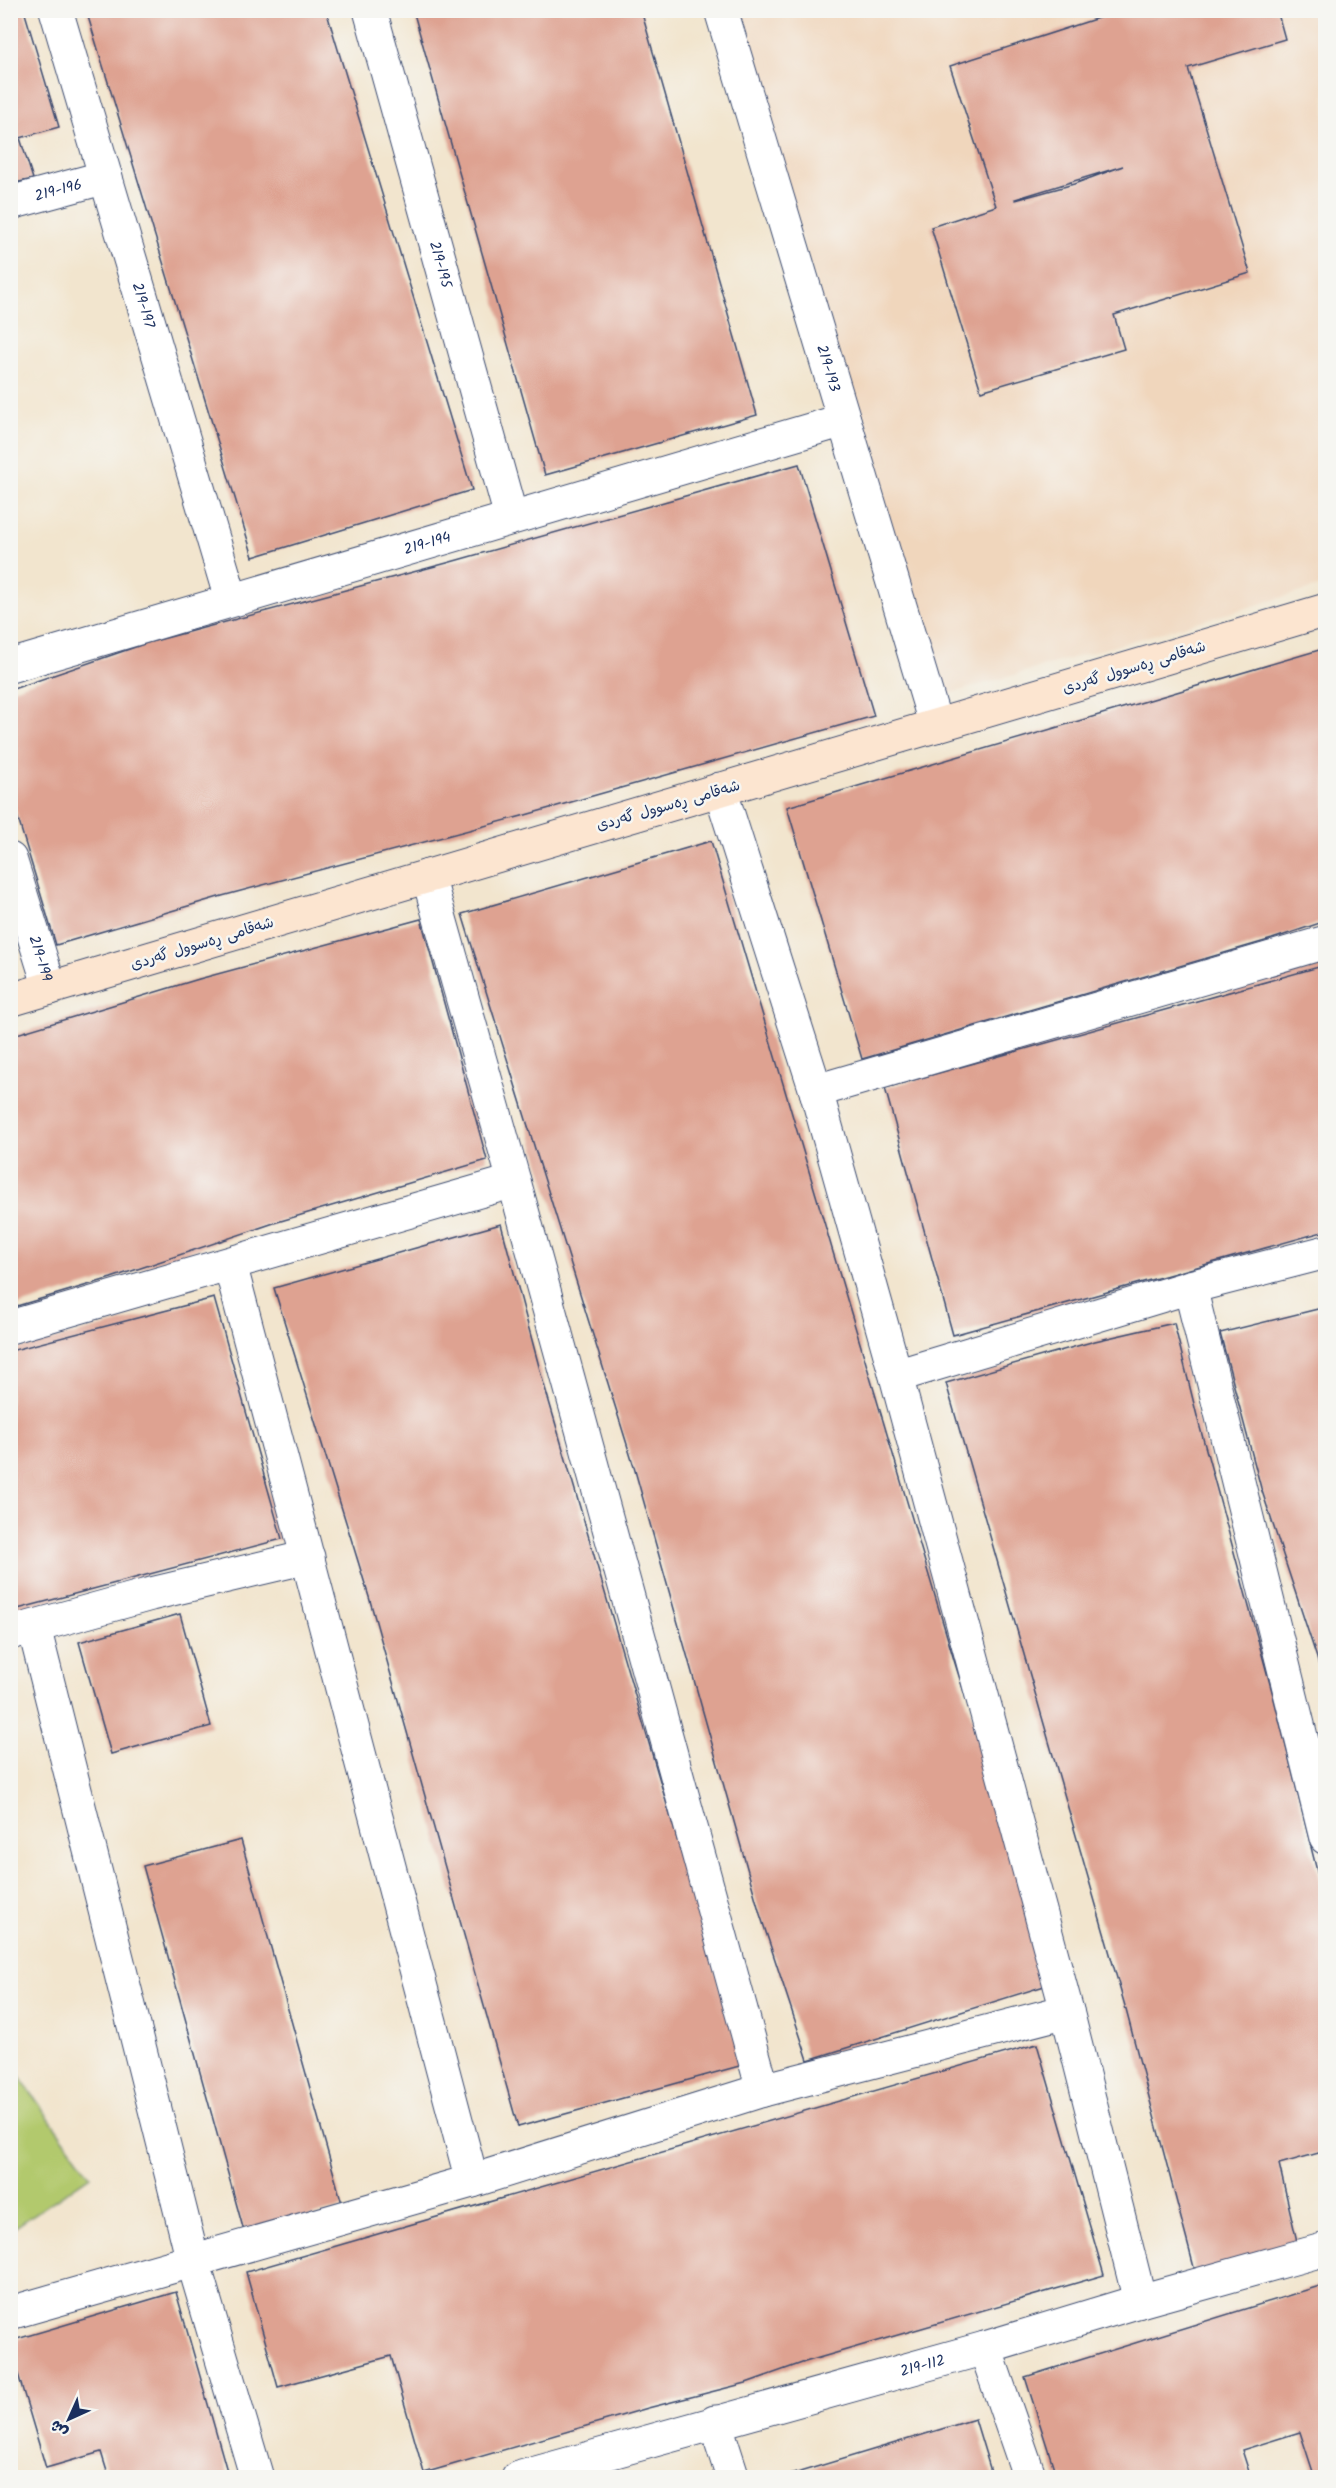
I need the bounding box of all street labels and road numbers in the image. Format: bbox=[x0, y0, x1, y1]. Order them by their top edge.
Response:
street label: 219-196 bbox=[32, 173, 85, 209]
street label: 219-195 bbox=[422, 238, 458, 292]
street label: 219-197 bbox=[125, 280, 161, 332]
street label: 219-193 bbox=[809, 342, 846, 395]
street label: 219-194 bbox=[401, 526, 454, 562]
street label: شەقامی ڕەسوول گەردی bbox=[1060, 635, 1209, 701]
street label: شەقامی ڕەسوول گەردی bbox=[593, 774, 743, 838]
street label: شەقامی ڕەسوول گەردی bbox=[128, 911, 277, 977]
street label: 219-199 bbox=[21, 933, 58, 985]
street label: 219-112 bbox=[898, 2349, 948, 2384]

